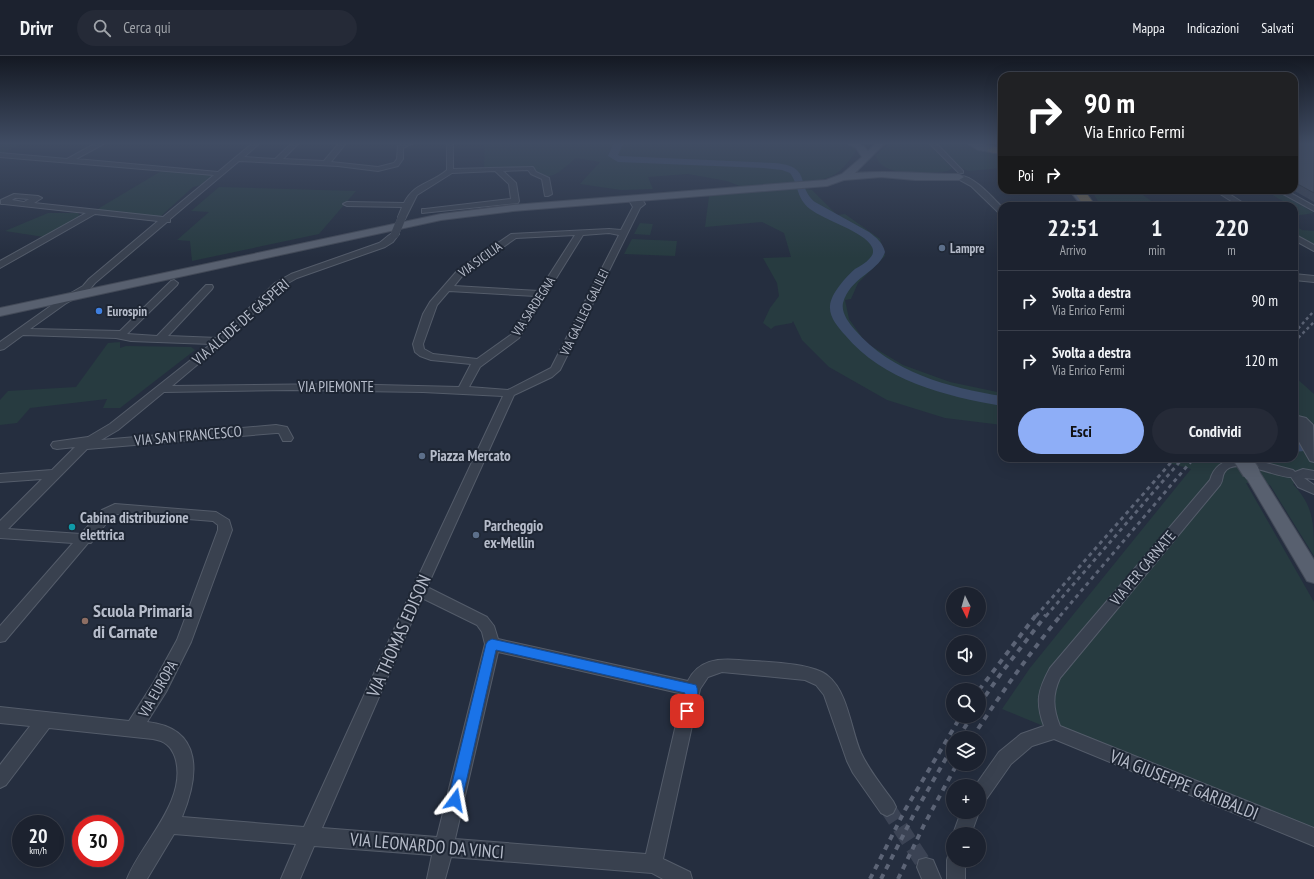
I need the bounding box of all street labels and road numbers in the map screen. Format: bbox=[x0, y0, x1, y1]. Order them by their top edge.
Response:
street label: VIA SICILIA bbox=[454, 237, 506, 281]
street label: VIA GALILEO GALILEI bbox=[556, 266, 613, 359]
street label: VIA SARDEGNA bbox=[507, 273, 559, 340]
street label: VIA ALCIDE DE GASPERI bbox=[187, 274, 293, 370]
street label: VIA PIEMONTE bbox=[297, 377, 374, 396]
street label: VIA SAN FRANCESCO bbox=[132, 421, 242, 450]
street label: VIA PER CARNATE bbox=[1105, 526, 1179, 610]
street label: VIA THOMAS EDISON bbox=[361, 571, 436, 701]
street label: VIA EUROPA bbox=[133, 656, 182, 721]
street label: VIA GIUSEPPE GARIBALDI bbox=[1106, 744, 1262, 825]
street label: VIA LEONARDO DA VINCI bbox=[348, 827, 505, 864]

